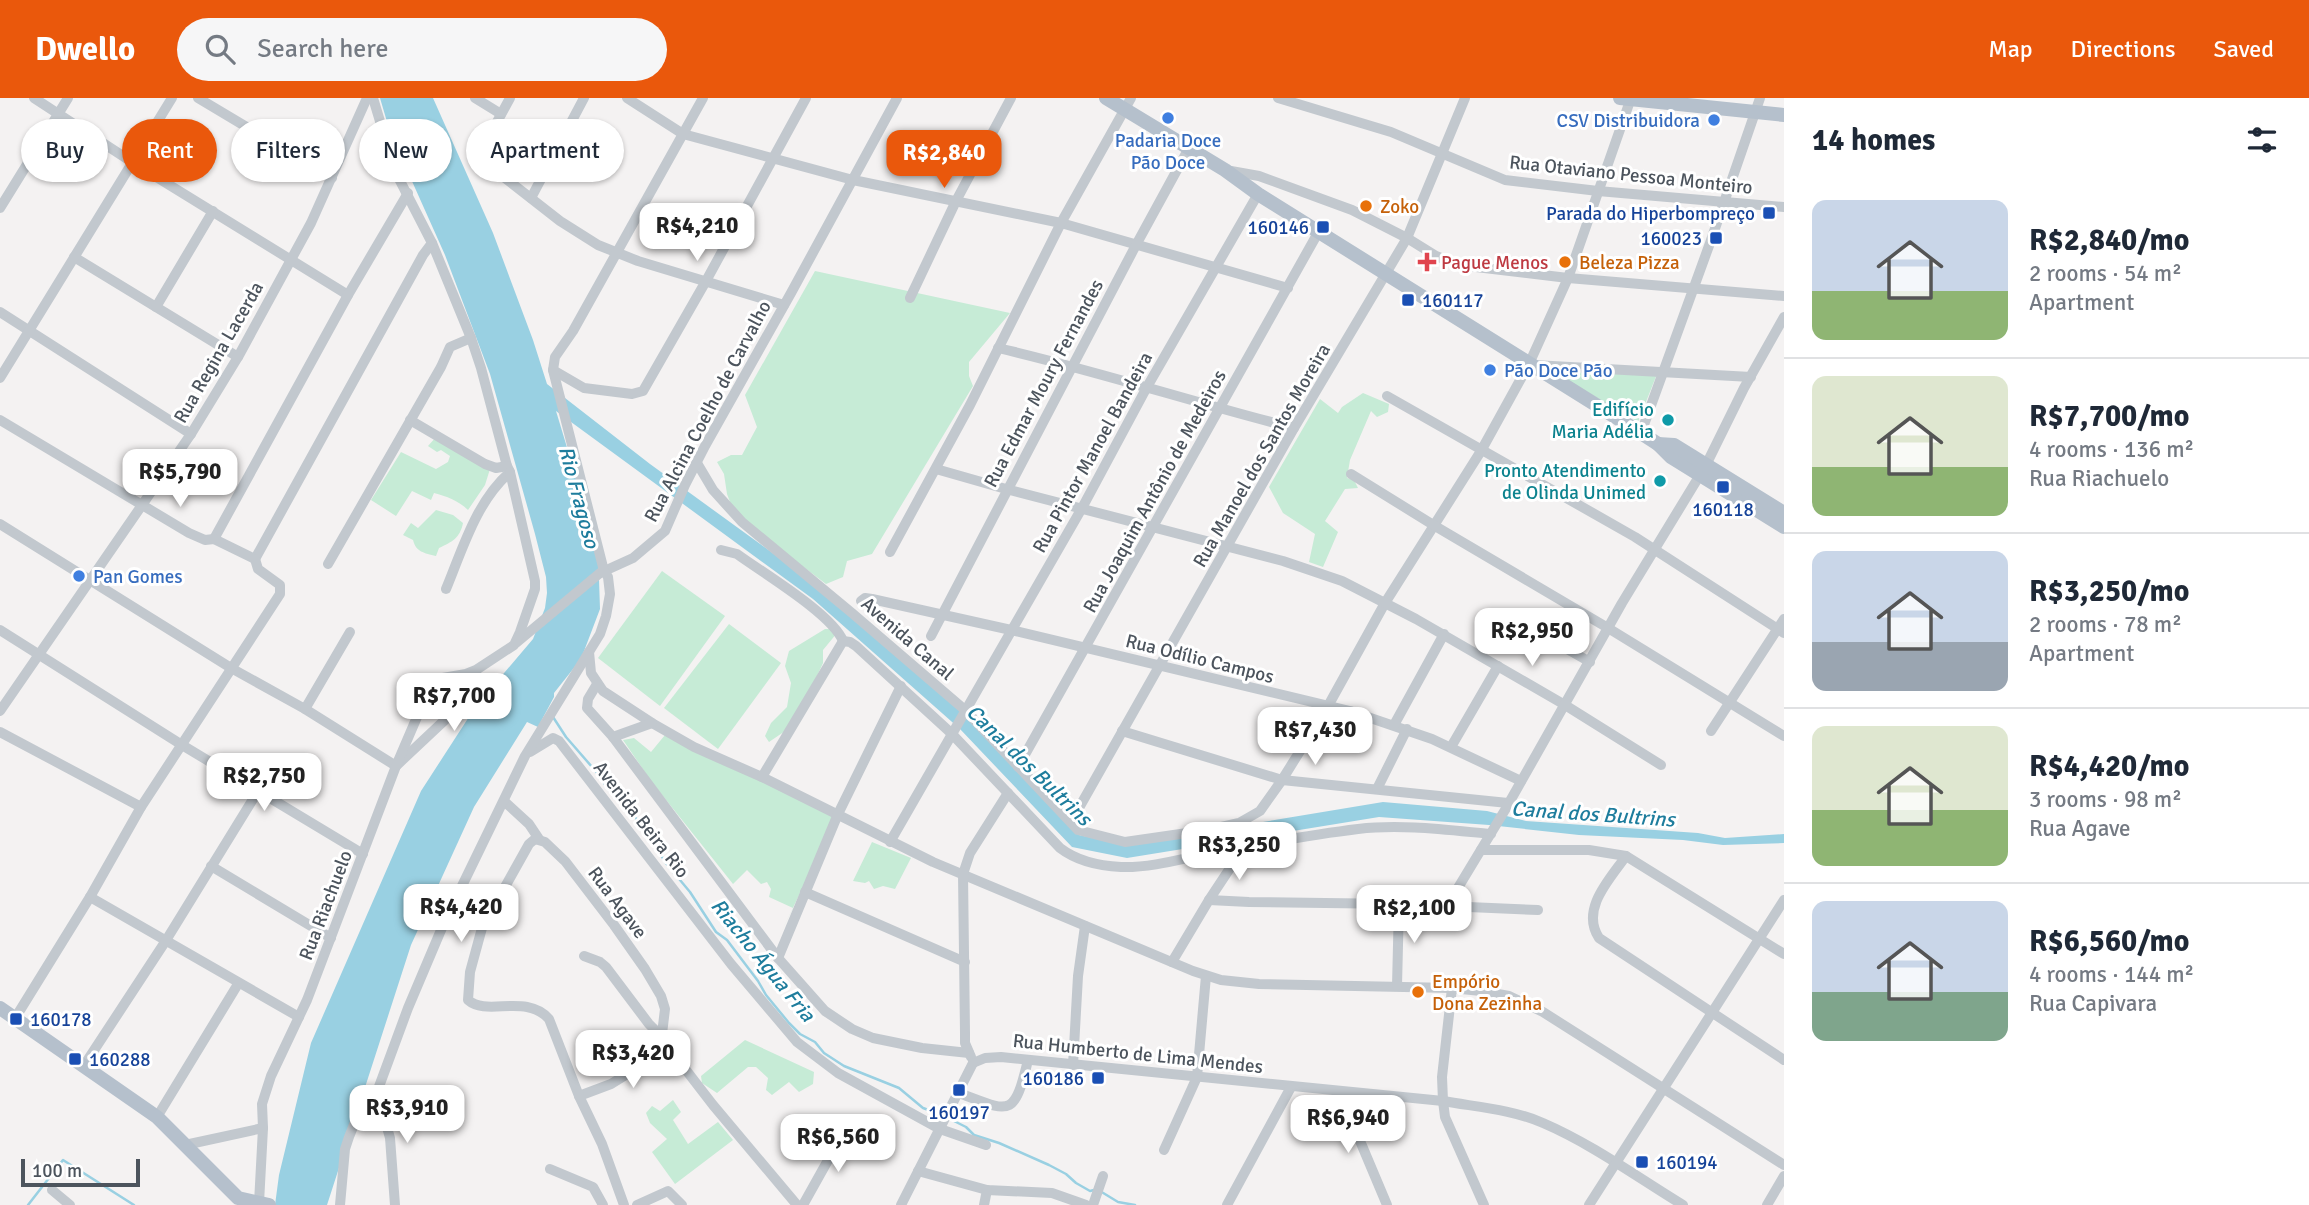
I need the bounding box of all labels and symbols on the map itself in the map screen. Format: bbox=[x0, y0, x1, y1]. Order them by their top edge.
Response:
place label: CSV Distribuidora bbox=[1557, 109, 1700, 133]
marker: Padaria Doce Pão Doce bbox=[1160, 110, 1176, 126]
marker: CSV Distribuidora bbox=[1706, 112, 1722, 128]
place label: Padaria Doce Pão Doce bbox=[1115, 129, 1221, 175]
pin: R$2,840 bbox=[879, 130, 1009, 190]
street label: Rua Otaviano Pessoa Monteiro bbox=[1508, 150, 1754, 200]
place label: Zoko bbox=[1380, 195, 1419, 219]
marker: Zoko bbox=[1358, 198, 1374, 214]
place label: Parada do Hiperbompreço bbox=[1546, 202, 1755, 226]
pin: R$4,210 bbox=[632, 204, 762, 263]
marker: Parada do Hiperbompreço bbox=[1761, 205, 1777, 221]
place label: 160146 bbox=[1247, 216, 1309, 240]
marker: 160146 bbox=[1315, 219, 1331, 235]
place label: 160023 bbox=[1640, 227, 1702, 251]
marker: 160023 bbox=[1708, 230, 1724, 246]
place label: Pague Menos bbox=[1441, 251, 1548, 275]
place label: Beleza Pizza bbox=[1579, 251, 1680, 275]
marker: Pague Menos bbox=[1419, 254, 1435, 270]
marker: Beleza Pizza bbox=[1557, 254, 1573, 270]
street label: Rua Edmar Moury Fernandes bbox=[979, 275, 1109, 492]
street label: Rua Regina Lacerda bbox=[169, 278, 269, 427]
place label: 160117 bbox=[1422, 289, 1484, 313]
marker: 160117 bbox=[1400, 292, 1416, 308]
street label: Rua Alcina Coelho de Carvalho bbox=[639, 296, 777, 526]
street label: Rua Manoel dos Santos Moreira bbox=[1188, 339, 1336, 572]
street label: Rua Pintor Manoel Bandeira bbox=[1028, 348, 1158, 557]
place label: Pão Doce Pão bbox=[1504, 359, 1613, 383]
marker: Pão Doce Pão bbox=[1482, 362, 1498, 378]
street label: Rua Joaquim Antônio de Medeiros bbox=[1078, 366, 1232, 617]
place label: Edifício Maria Adélia bbox=[1551, 398, 1654, 444]
marker: Edifício Maria Adélia bbox=[1660, 412, 1676, 428]
water label: Rio Fragoso bbox=[553, 443, 605, 552]
pin: R$5,790 bbox=[115, 450, 245, 509]
place label: Pronto Atendimento de Olinda Unimed bbox=[1484, 459, 1646, 505]
marker: Pronto Atendimento de Olinda Unimed bbox=[1652, 473, 1668, 489]
marker: 160118 bbox=[1715, 479, 1731, 495]
place label: 160118 bbox=[1692, 498, 1754, 522]
place label: Pan Gomes bbox=[93, 565, 183, 589]
marker: Pan Gomes bbox=[71, 568, 87, 584]
street label: Avenida Canal bbox=[856, 592, 959, 686]
pin: R$2,950 bbox=[1467, 608, 1597, 668]
street label: Rua Odílio Campos bbox=[1123, 629, 1276, 689]
pin: R$7,700 bbox=[389, 674, 519, 733]
water label: Canal dos Bultrins bbox=[961, 699, 1098, 832]
pin: R$7,430 bbox=[1250, 708, 1380, 767]
pin: R$2,750 bbox=[199, 754, 329, 813]
street label: Avenida Beira Rio bbox=[588, 756, 694, 883]
water label: Canal dos Bultrins bbox=[1510, 795, 1677, 833]
pin: R$3,250 bbox=[1174, 822, 1304, 882]
street label: Rua Riachuelo bbox=[294, 847, 358, 964]
street label: Rua Agave bbox=[582, 862, 652, 943]
pin: R$4,420 bbox=[396, 884, 526, 944]
pin: R$2,100 bbox=[1349, 886, 1479, 945]
water label: Riacho Água Fria bbox=[705, 893, 822, 1028]
place label: Empório Dona Zezinha bbox=[1432, 970, 1542, 1016]
marker: Empório Dona Zezinha bbox=[1410, 984, 1426, 1000]
place label: 160178 bbox=[30, 1008, 92, 1032]
marker: 160178 bbox=[8, 1011, 24, 1027]
street label: Rua Humberto de Lima Mendes bbox=[1012, 1029, 1264, 1079]
pin: R$3,420 bbox=[568, 1030, 698, 1090]
place label: 160288 bbox=[89, 1048, 151, 1072]
marker: 160288 bbox=[67, 1051, 83, 1067]
place label: 160186 bbox=[1022, 1067, 1084, 1091]
marker: 160186 bbox=[1090, 1070, 1106, 1086]
marker: 160197 bbox=[951, 1082, 967, 1098]
pin: R$3,910 bbox=[342, 1086, 472, 1145]
pin: R$6,940 bbox=[1283, 1096, 1413, 1155]
place label: 160197 bbox=[928, 1101, 990, 1125]
pin: R$6,560 bbox=[773, 1114, 903, 1174]
place label: 160194 bbox=[1656, 1151, 1718, 1175]
marker: 160194 bbox=[1634, 1154, 1650, 1170]
scale bar bbox=[21, 1156, 140, 1188]

